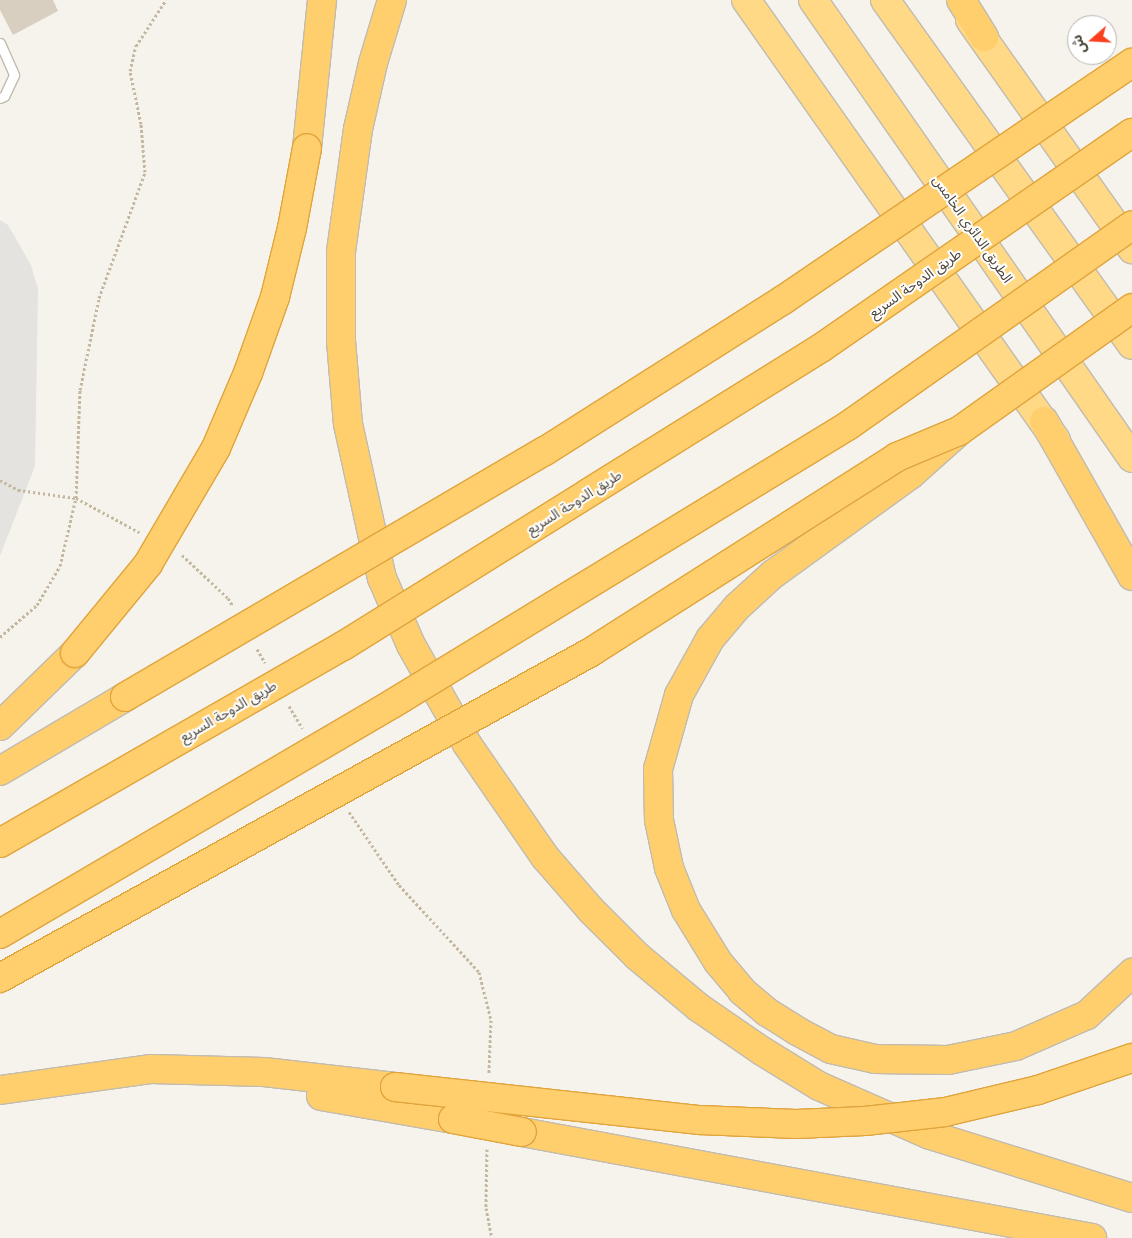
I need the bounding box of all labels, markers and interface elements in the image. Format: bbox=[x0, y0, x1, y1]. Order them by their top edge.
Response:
north arrow bbox=[1067, 15, 1117, 65]
text: ش bbox=[1066, 33, 1090, 57]
street label: الطريق الدائري الخامس bbox=[930, 172, 1016, 286]
street label: طريق الدوحة السريع bbox=[866, 245, 964, 321]
street label: طريق الدوحة السريع bbox=[523, 466, 625, 538]
street label: طريق الدوحة السريع bbox=[177, 677, 279, 745]

